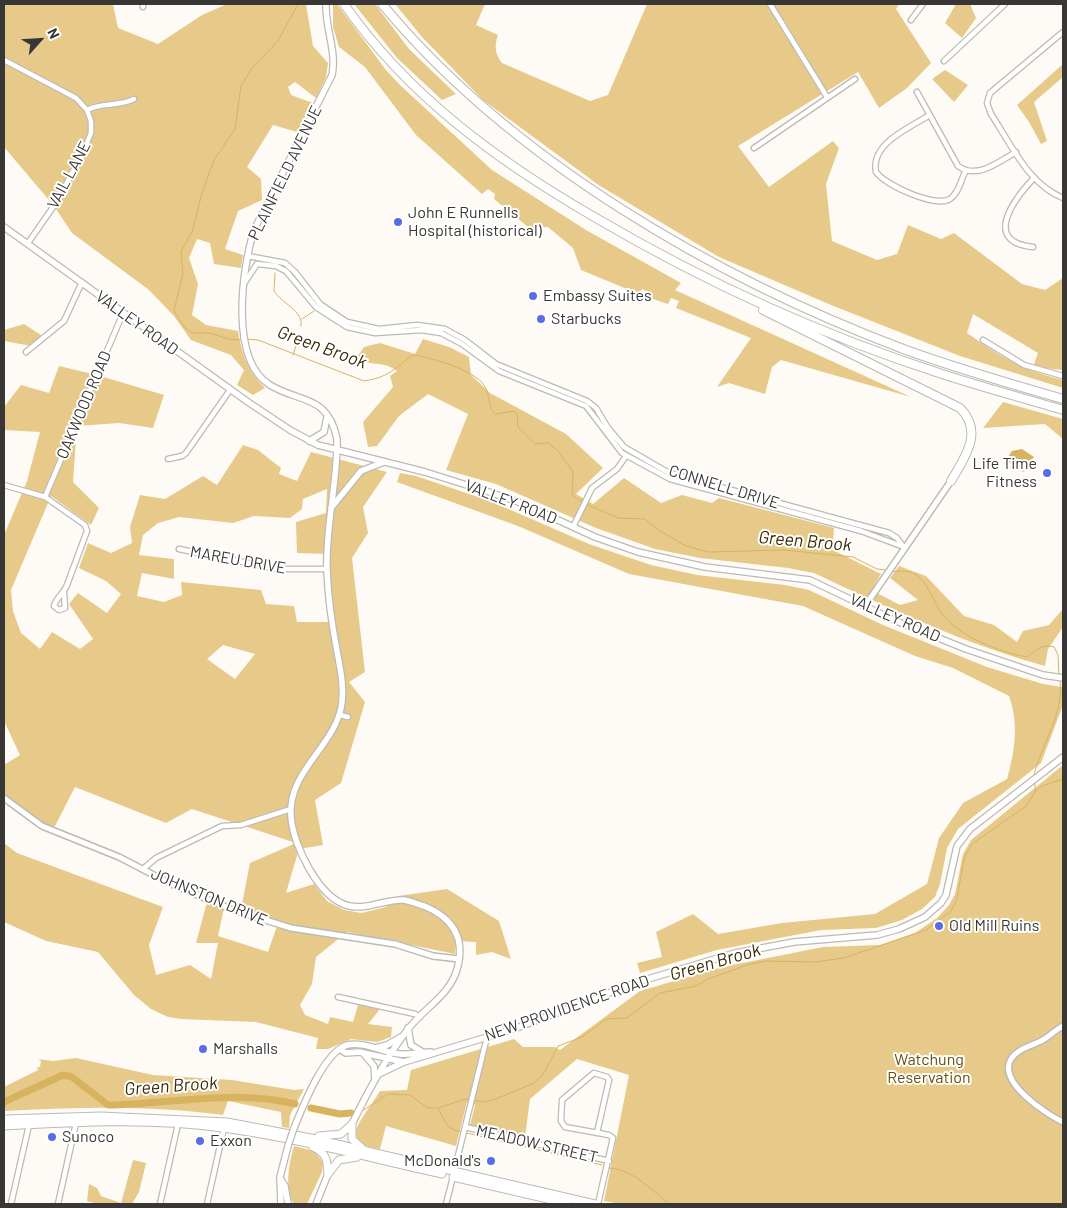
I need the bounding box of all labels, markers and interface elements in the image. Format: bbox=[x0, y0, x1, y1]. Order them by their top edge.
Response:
north arrow bbox=[15, 15, 65, 65]
text: N bbox=[44, 25, 64, 41]
street label: PLAINFIELD AVENUE bbox=[244, 103, 326, 243]
street label: VAIL LANE bbox=[43, 138, 95, 212]
place label: John E Runnells Hospital (historical) bbox=[408, 203, 542, 241]
marker: John E Runnells Hospital (historical) bbox=[392, 216, 404, 228]
place label: Embassy Suites bbox=[543, 286, 652, 306]
street label: VALLEY ROAD bbox=[92, 287, 182, 359]
marker: Embassy Suites bbox=[527, 290, 539, 302]
place label: Starbucks bbox=[551, 309, 621, 329]
marker: Starbucks bbox=[535, 313, 547, 325]
water label: Green Brook bbox=[274, 321, 370, 373]
street label: OAKWOOD ROAD bbox=[53, 348, 115, 462]
place label: Life Time Fitness bbox=[973, 454, 1037, 492]
street label: CONNELL DRIVE bbox=[666, 461, 782, 513]
marker: Life Time Fitness bbox=[1041, 467, 1053, 479]
street label: VALLEY ROAD bbox=[462, 476, 560, 528]
water label: Green Brook bbox=[757, 526, 853, 556]
street label: MAREU DRIVE bbox=[189, 542, 287, 578]
street label: VALLEY ROAD bbox=[847, 589, 943, 647]
street label: JOHNSTON DRIVE bbox=[148, 864, 270, 930]
place label: Old Mill Ruins bbox=[949, 916, 1039, 936]
marker: Old Mill Ruins bbox=[933, 920, 945, 932]
water label: Green Brook bbox=[667, 939, 763, 985]
street label: NEW PROVIDENCE ROAD bbox=[482, 971, 652, 1045]
place label: Marshalls bbox=[213, 1039, 278, 1059]
marker: Marshalls bbox=[197, 1043, 209, 1055]
park label: Watchung Reservation bbox=[887, 1050, 971, 1088]
water label: Green Brook bbox=[124, 1072, 218, 1100]
street label: MEADOW STREET bbox=[474, 1121, 600, 1167]
place label: Sunoco bbox=[62, 1127, 114, 1147]
marker: Sunoco bbox=[46, 1131, 58, 1143]
place label: Exxon bbox=[210, 1131, 252, 1151]
marker: Exxon bbox=[194, 1135, 206, 1147]
place label: McDonald's bbox=[404, 1151, 481, 1171]
marker: McDonald's bbox=[485, 1155, 497, 1167]

